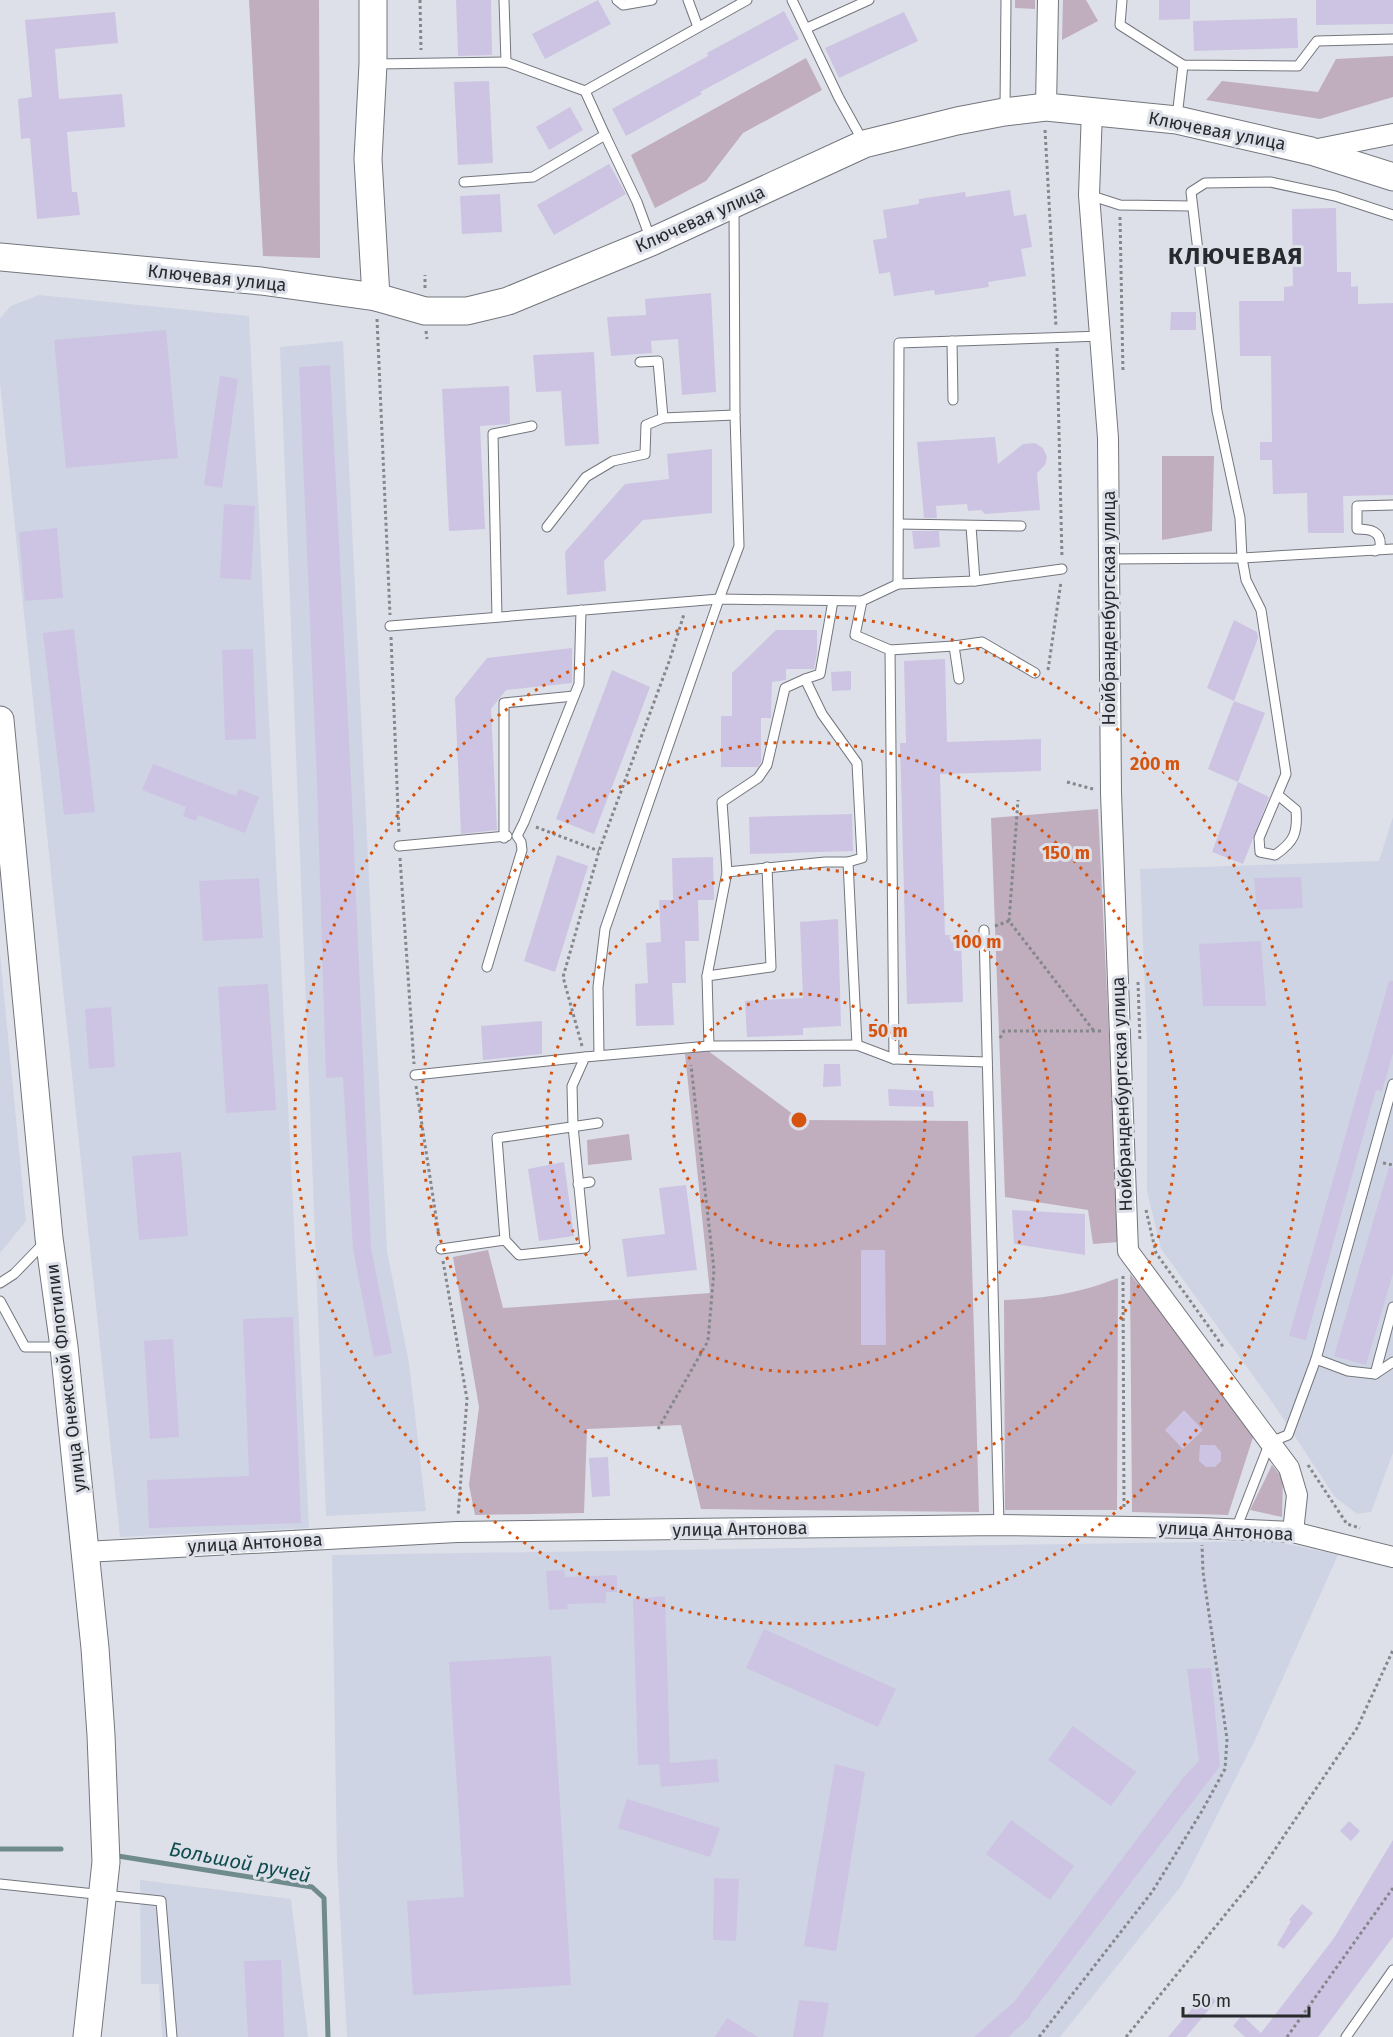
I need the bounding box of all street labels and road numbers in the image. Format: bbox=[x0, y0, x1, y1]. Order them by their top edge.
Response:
street label: Ключевая улица bbox=[1146, 107, 1288, 155]
street label: Ключевая улица bbox=[632, 181, 768, 257]
street label: Ключевая улица bbox=[147, 260, 287, 296]
street label: Нойбранденбургская улица bbox=[1098, 491, 1120, 725]
street label: Нойбранденбургская улица bbox=[1107, 976, 1137, 1212]
street label: улица Онежской Флотилии bbox=[41, 1262, 91, 1494]
street label: улица Антонова bbox=[1158, 1516, 1294, 1546]
street label: улица Антонова bbox=[672, 1517, 808, 1541]
street label: улица Антонова bbox=[187, 1528, 323, 1558]

